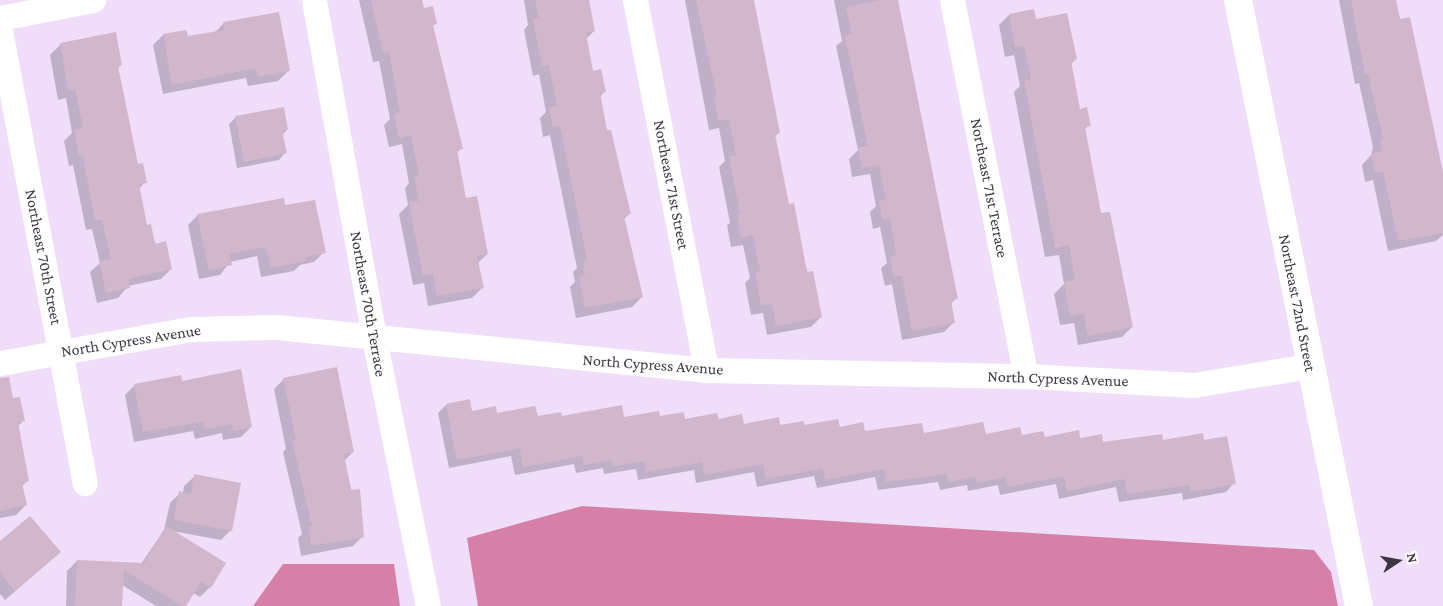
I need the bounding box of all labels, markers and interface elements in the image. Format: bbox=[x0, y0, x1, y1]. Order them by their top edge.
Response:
street label: Northeast 71st Terrace bbox=[966, 117, 1012, 259]
street label: Northeast 71st Street bbox=[649, 119, 693, 251]
street label: Northeast 70th Street bbox=[20, 188, 66, 326]
street label: Northeast 70th Terrace bbox=[346, 230, 390, 378]
street label: Northeast 72nd Street bbox=[1274, 233, 1320, 373]
street label: North Cypress Avenue bbox=[60, 320, 202, 362]
street label: North Cypress Avenue bbox=[582, 351, 724, 379]
street label: North Cypress Avenue bbox=[987, 367, 1129, 391]
north arrow bbox=[1373, 536, 1423, 586]
text: N bbox=[1404, 552, 1421, 564]

